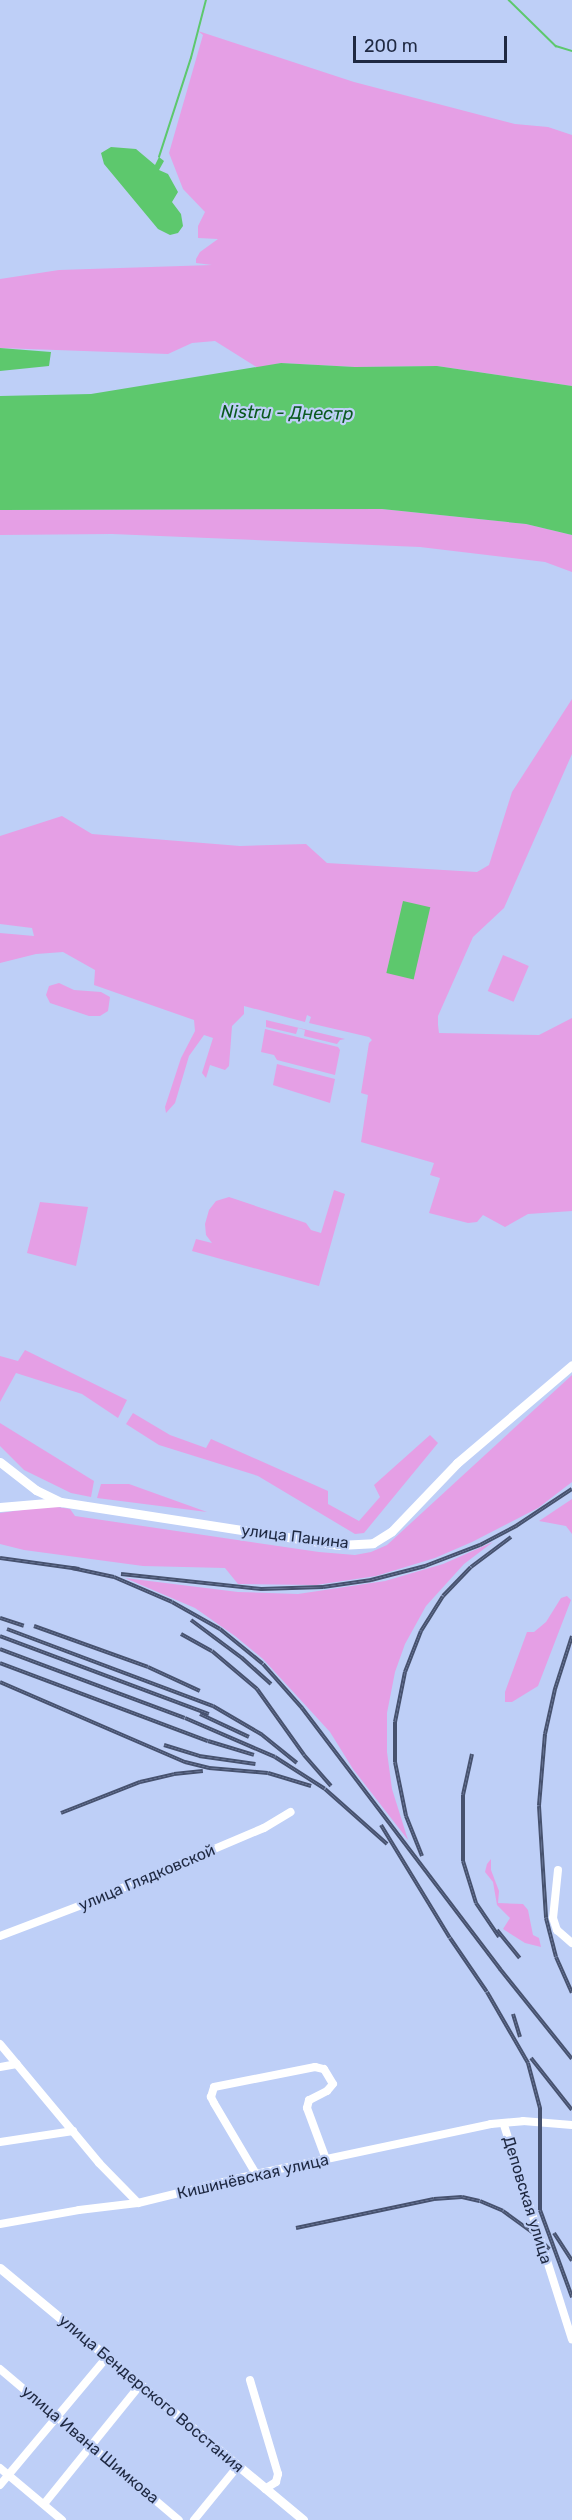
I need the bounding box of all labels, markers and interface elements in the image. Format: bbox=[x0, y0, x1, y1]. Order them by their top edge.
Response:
scale bar bbox=[356, 24, 510, 62]
text: 200 m bbox=[364, 35, 418, 57]
water label: Nistru - Днестр bbox=[221, 401, 353, 425]
street label: улица Панина bbox=[240, 1521, 350, 1553]
street label: улица Глядковской bbox=[76, 1841, 218, 1915]
street label: Деповская улица bbox=[498, 2134, 556, 2266]
street label: Кишинёвская улица bbox=[175, 2150, 331, 2204]
street label: улица Бендерского Восстания bbox=[55, 2311, 247, 2477]
street label: улица Ивана Шимкова bbox=[17, 2382, 163, 2508]

